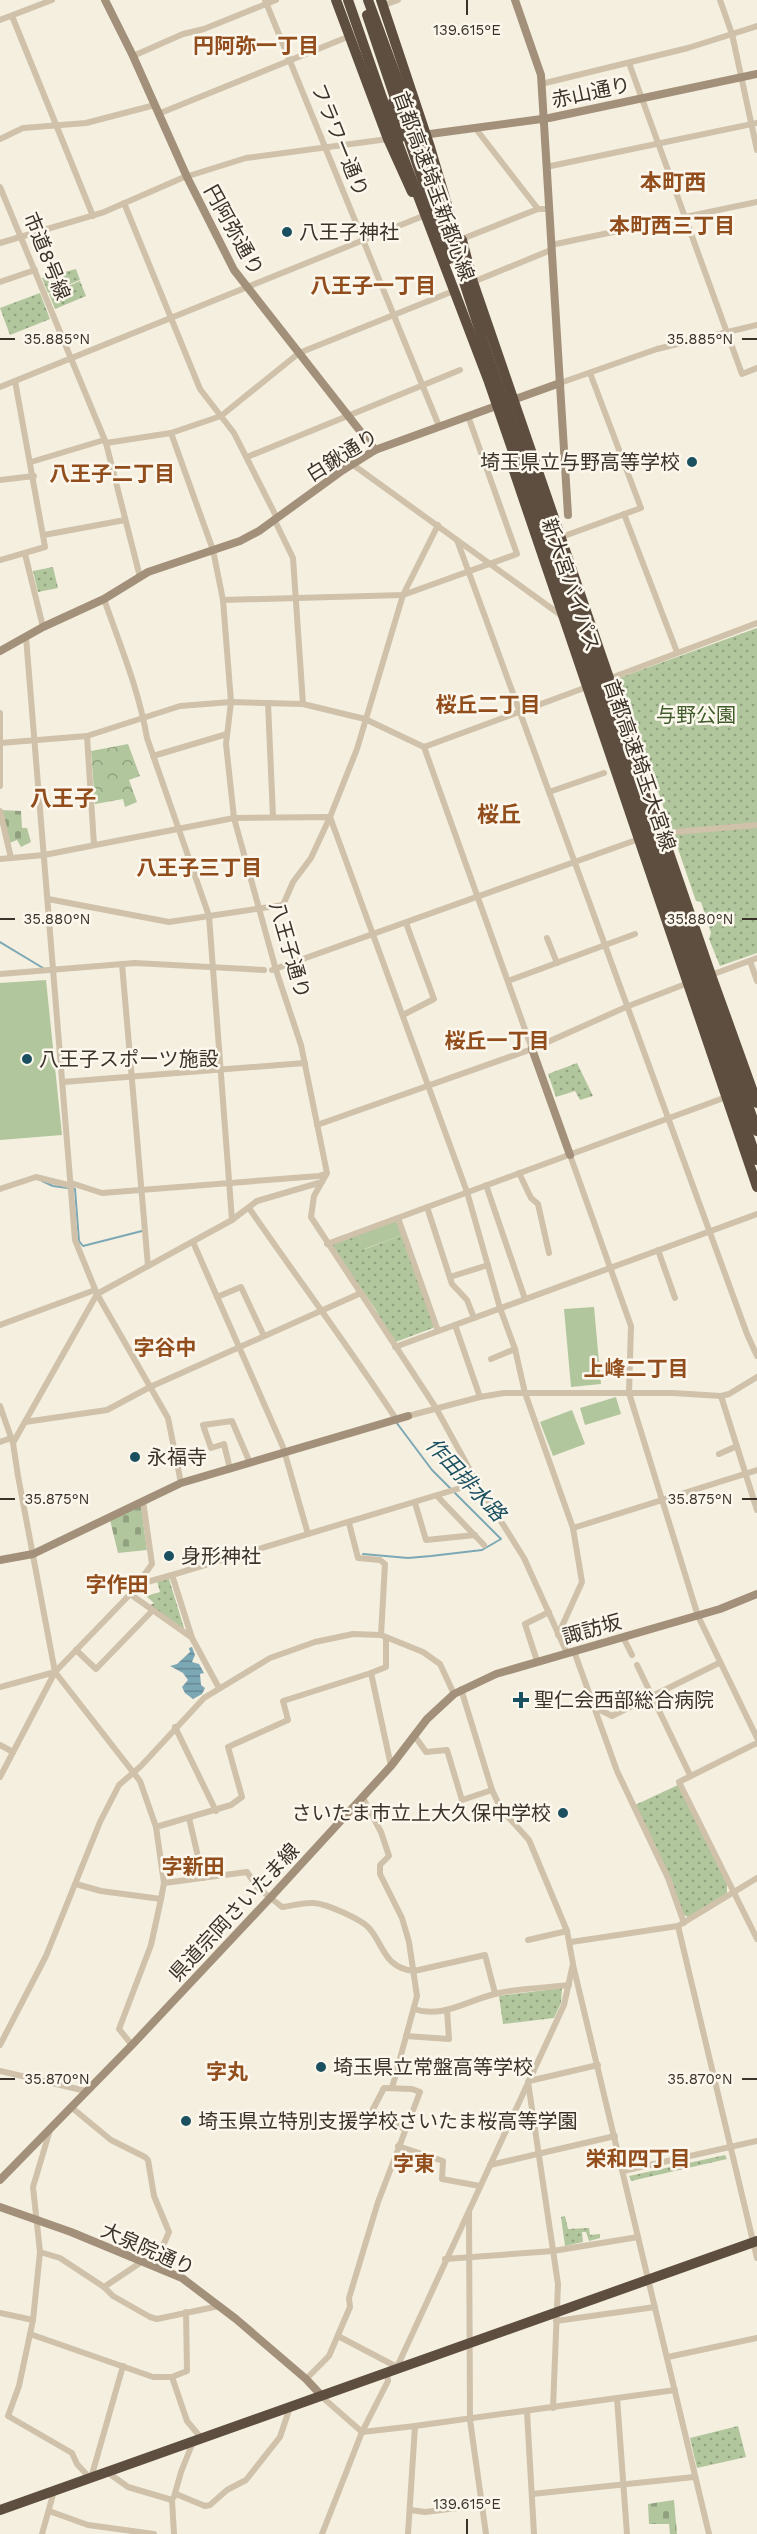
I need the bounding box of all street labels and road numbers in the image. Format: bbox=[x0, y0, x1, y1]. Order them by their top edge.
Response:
street label: 赤山通り bbox=[549, 72, 633, 112]
street label: フラワー通り bbox=[306, 80, 374, 200]
street label: 首都高速埼玉新都心線 bbox=[389, 88, 479, 284]
street label: 円阿弥通り bbox=[199, 180, 269, 280]
street label: 市道8号線 bbox=[19, 209, 75, 303]
street label: 白鍬通り bbox=[302, 424, 382, 486]
street label: 新大宮バイパス bbox=[537, 515, 605, 655]
street label: 首都高速埼玉大宮線 bbox=[599, 676, 681, 854]
street label: 八王子通り bbox=[265, 899, 315, 1001]
street label: 諏訪坂 bbox=[560, 1609, 624, 1649]
street label: 県道宗岡さいたま線 bbox=[164, 1838, 304, 1986]
street label: 大泉院通り bbox=[97, 2218, 199, 2280]

